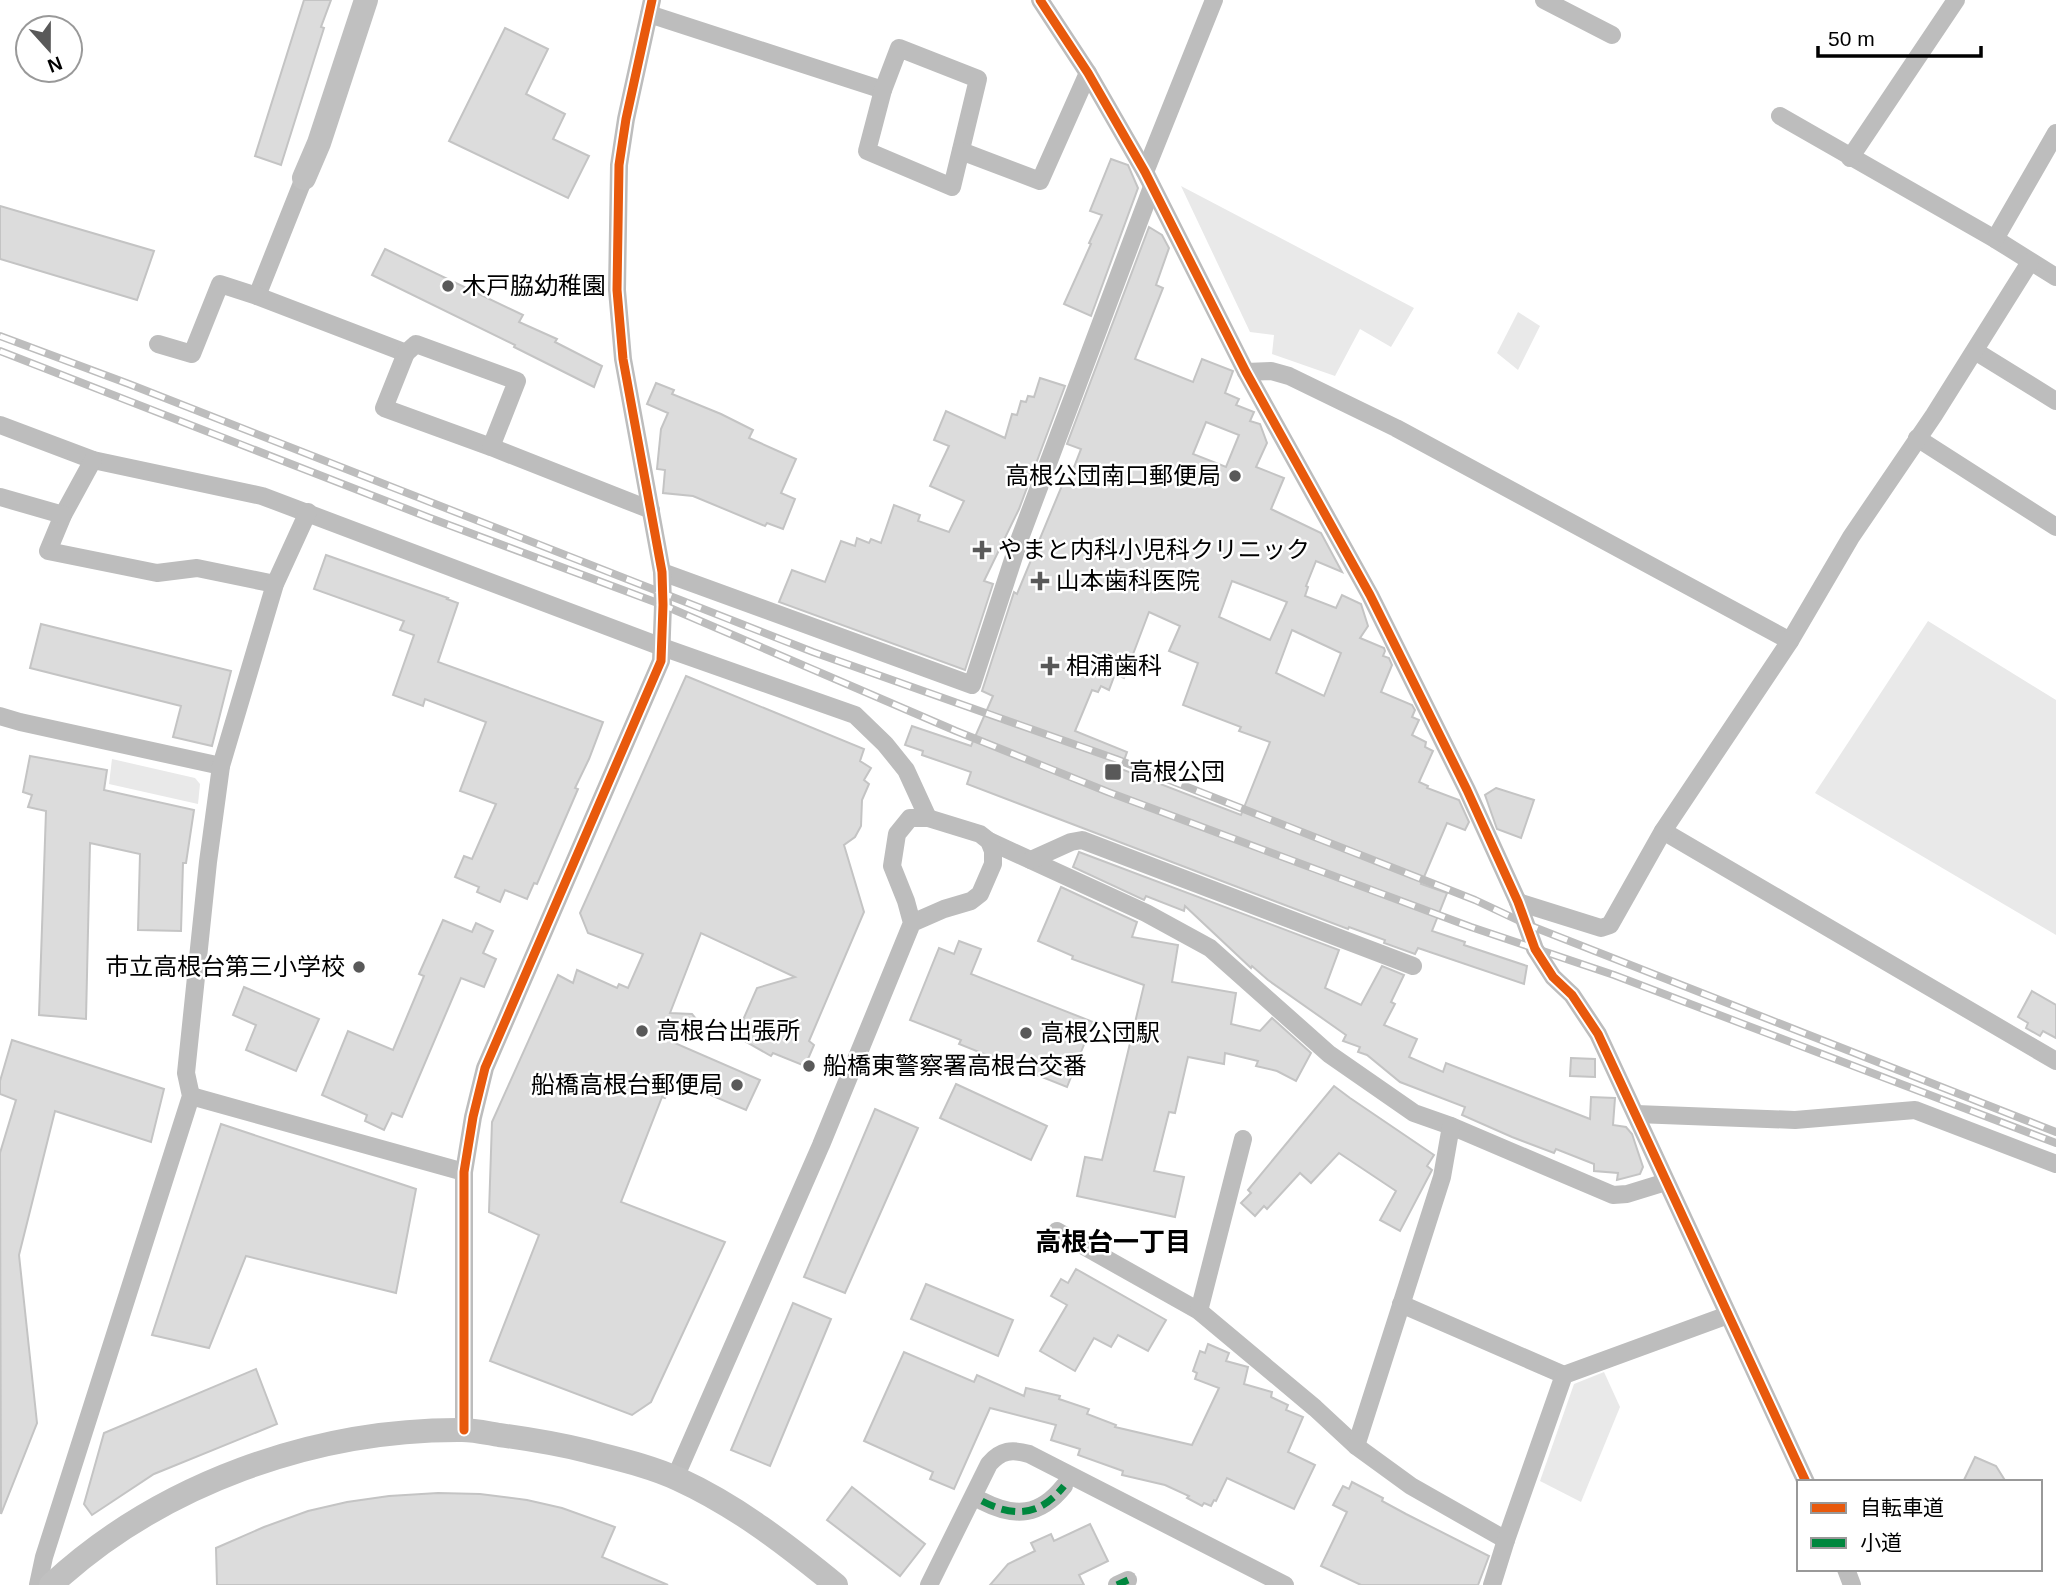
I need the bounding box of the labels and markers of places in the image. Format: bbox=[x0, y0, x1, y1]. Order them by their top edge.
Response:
place label: 木戸脇幼稚園 bbox=[462, 272, 606, 299]
marker: 木戸脇幼稚園 bbox=[440, 278, 456, 294]
place label: 高根公団南口郵便局 bbox=[1005, 462, 1221, 489]
marker: 高根公団南口郵便局 bbox=[1227, 468, 1243, 484]
place label: やまと内科小児科クリニック bbox=[998, 536, 1310, 563]
marker: やまと内科小児科クリニック bbox=[972, 540, 992, 560]
place label: 山本歯科医院 bbox=[1056, 567, 1200, 594]
marker: 山本歯科医院 bbox=[1030, 571, 1050, 591]
place label: 相浦歯科 bbox=[1066, 652, 1162, 679]
marker: 相浦歯科 bbox=[1040, 656, 1060, 676]
place label: 高根公団 bbox=[1129, 758, 1225, 785]
marker: 高根公団 bbox=[1103, 762, 1123, 782]
place label: 市立高根台第三小学校 bbox=[105, 953, 345, 980]
marker: 市立高根台第三小学校 bbox=[351, 959, 367, 975]
place label: 高根台出張所 bbox=[656, 1017, 800, 1044]
place label: 高根公団駅 bbox=[1040, 1019, 1160, 1046]
marker: 高根台出張所 bbox=[634, 1023, 650, 1039]
marker: 高根公団駅 bbox=[1018, 1025, 1034, 1041]
place label: 船橋東警察署高根台交番 bbox=[823, 1052, 1087, 1079]
marker: 船橋東警察署高根台交番 bbox=[801, 1058, 817, 1074]
place label: 船橋高根台郵便局 bbox=[531, 1071, 723, 1098]
marker: 船橋高根台郵便局 bbox=[729, 1077, 745, 1093]

